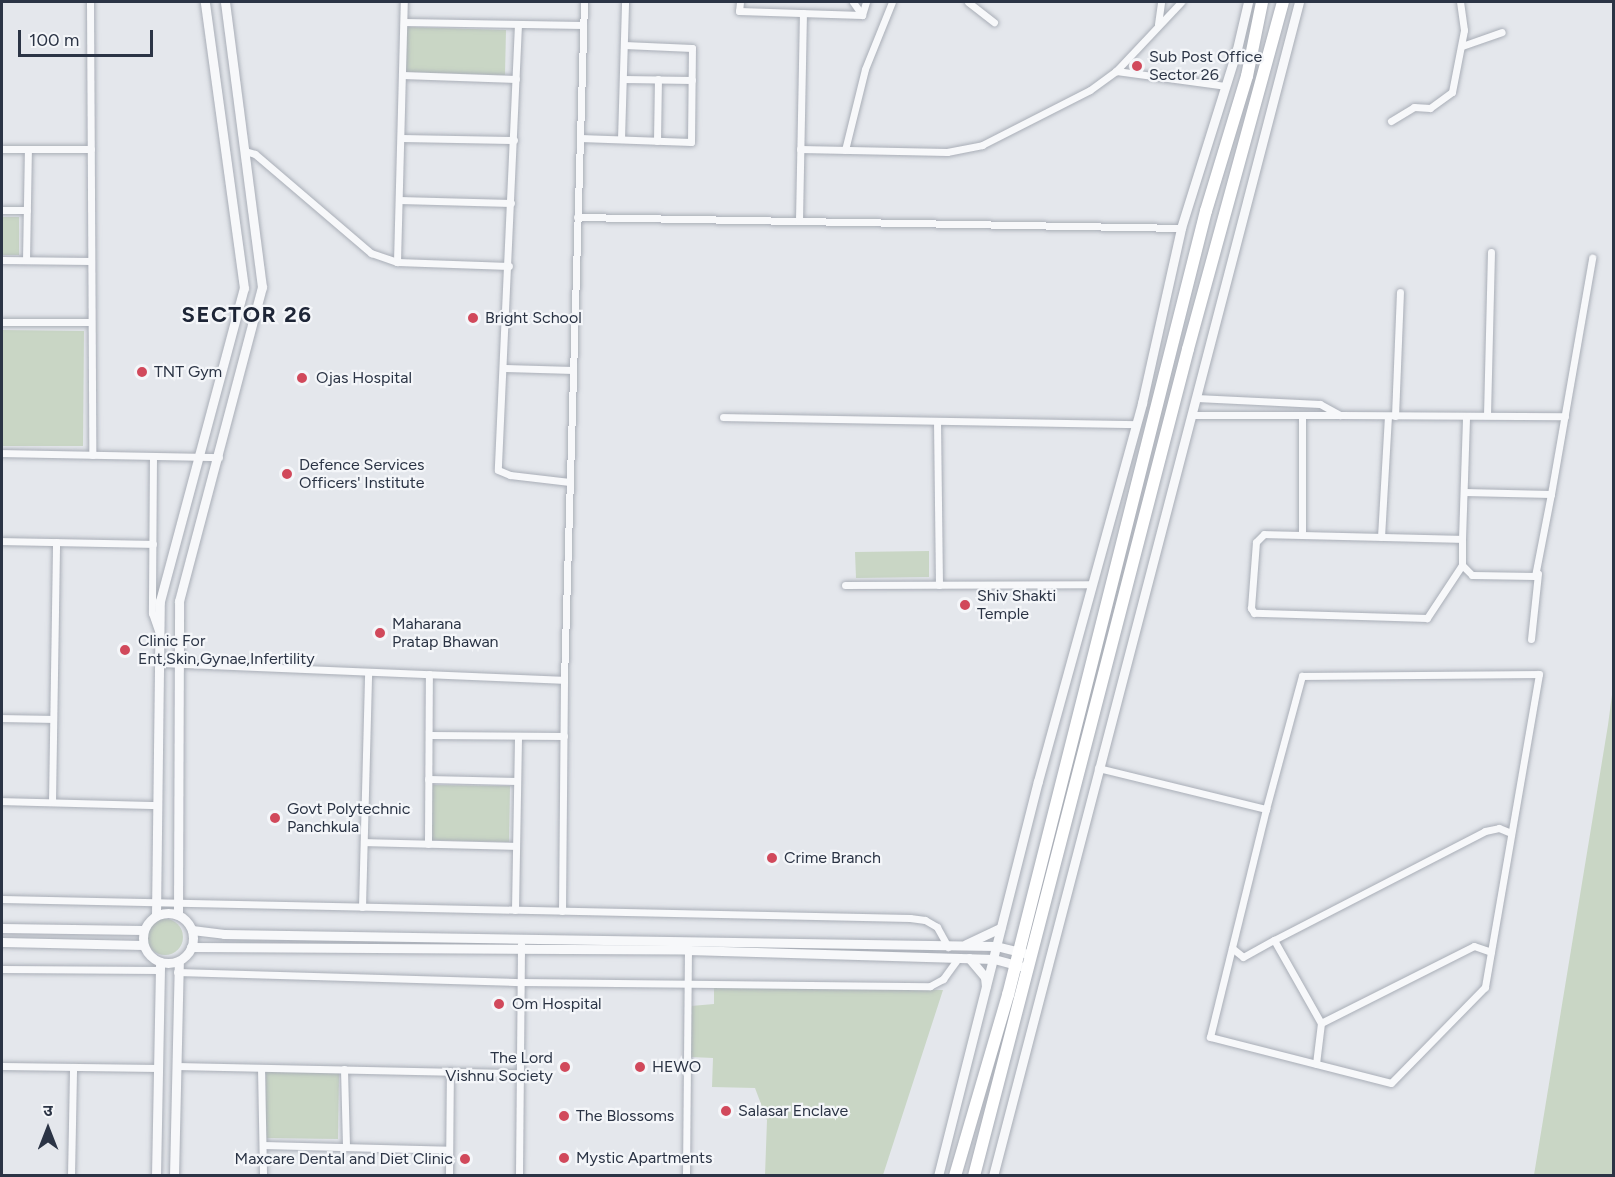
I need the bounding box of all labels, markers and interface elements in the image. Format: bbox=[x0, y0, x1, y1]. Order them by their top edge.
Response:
scale bar bbox=[21, 18, 156, 56]
text: 100 m bbox=[29, 29, 79, 51]
place label: Sub Post Office Sector 26 bbox=[1149, 47, 1262, 85]
marker: Sub Post Office Sector 26 bbox=[1130, 59, 1144, 73]
district label: SECTOR 26 bbox=[182, 302, 312, 328]
place label: Bright School bbox=[485, 308, 582, 328]
marker: Bright School bbox=[466, 311, 480, 325]
place label: TNT Gym bbox=[154, 362, 222, 382]
marker: TNT Gym bbox=[135, 365, 149, 379]
place label: Ojas Hospital bbox=[316, 368, 412, 388]
marker: Ojas Hospital bbox=[293, 369, 311, 387]
place label: Defence Services Officers' Institute bbox=[299, 455, 425, 493]
marker: Defence Services Officers' Institute bbox=[280, 467, 294, 481]
place label: Shiv Shakti Temple bbox=[977, 586, 1056, 624]
marker: Shiv Shakti Temple bbox=[958, 598, 972, 612]
place label: Maharana Pratap Bhawan bbox=[392, 614, 499, 652]
marker: Maharana Pratap Bhawan bbox=[373, 626, 387, 640]
place label: Clinic For Ent,Skin,Gynae,Infertility bbox=[138, 631, 315, 669]
marker: Clinic For Ent,Skin,Gynae,Infertility bbox=[116, 641, 134, 659]
place label: Govt Polytechnic Panchkula bbox=[287, 799, 410, 837]
marker: Govt Polytechnic Panchkula bbox=[268, 811, 282, 825]
place label: Crime Branch bbox=[784, 848, 881, 868]
marker: Crime Branch bbox=[765, 851, 779, 865]
place label: Om Hospital bbox=[512, 994, 602, 1014]
marker: Om Hospital bbox=[490, 995, 508, 1013]
place label: The Lord Vishnu Society bbox=[445, 1048, 553, 1086]
place label: HEWO bbox=[652, 1057, 701, 1077]
marker: The Lord Vishnu Society bbox=[558, 1060, 572, 1074]
marker: HEWO bbox=[633, 1060, 647, 1074]
north arrow bbox=[18, 1099, 78, 1159]
text: उ bbox=[43, 1101, 53, 1120]
place label: Salasar Enclave bbox=[738, 1101, 848, 1121]
marker: Salasar Enclave bbox=[719, 1104, 733, 1118]
place label: The Blossoms bbox=[576, 1106, 674, 1126]
marker: The Blossoms bbox=[557, 1109, 571, 1123]
place label: Mystic Apartments bbox=[576, 1148, 712, 1168]
place label: Maxcare Dental and Diet Clinic bbox=[235, 1149, 453, 1169]
marker: Mystic Apartments bbox=[557, 1151, 571, 1165]
marker: Maxcare Dental and Diet Clinic bbox=[458, 1152, 472, 1166]

